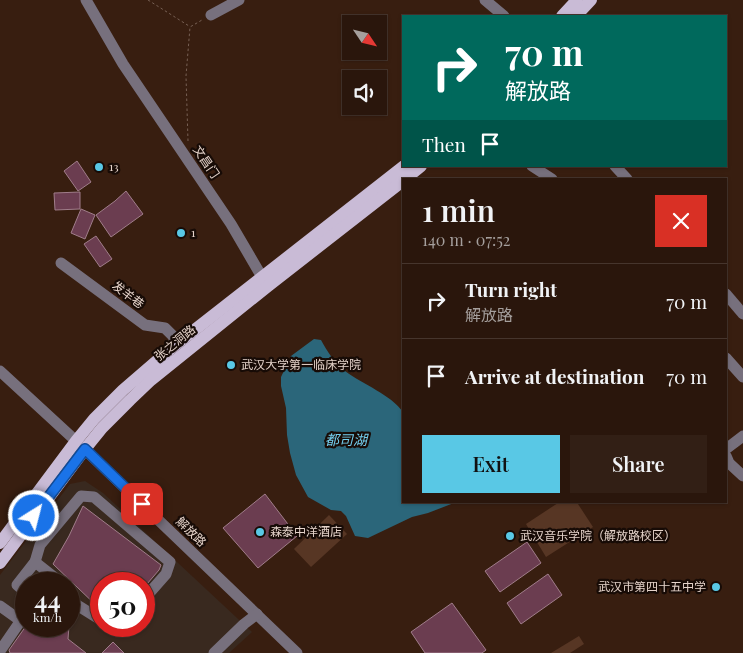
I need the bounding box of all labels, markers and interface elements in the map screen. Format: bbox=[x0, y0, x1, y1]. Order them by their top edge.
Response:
north arrow bbox=[342, 15, 388, 60]
map controls bbox=[342, 15, 387, 115]
text: 70 m bbox=[505, 28, 583, 75]
icon: right bbox=[422, 35, 487, 100]
button: sound bbox=[342, 70, 387, 115]
text: 解放路 bbox=[505, 75, 571, 105]
icon: arrive bbox=[476, 130, 504, 158]
text: Then bbox=[422, 131, 466, 157]
street label: 文昌门 bbox=[190, 142, 224, 181]
place label: 13 bbox=[109, 158, 119, 174]
marker: 13 bbox=[93, 161, 105, 173]
text: 1 min bbox=[422, 190, 495, 230]
button: close bbox=[655, 195, 707, 247]
place label: 1 bbox=[191, 224, 196, 240]
marker: 1 bbox=[175, 227, 187, 239]
text: 140 m · 07:52 bbox=[422, 229, 510, 250]
text: Turn right bbox=[465, 276, 557, 302]
street label: 发羊巷 bbox=[109, 277, 148, 311]
icon: right bbox=[422, 287, 450, 315]
text: 70 m bbox=[666, 288, 707, 314]
text: 解放路 bbox=[465, 304, 513, 325]
street label: 张之洞路 bbox=[151, 321, 198, 364]
place label: 武汉大学第一临床学院 bbox=[241, 356, 361, 372]
marker: 武汉大学第一临床学院 bbox=[225, 359, 237, 371]
icon: arrive bbox=[422, 362, 450, 390]
text: Arrive at destination bbox=[465, 363, 645, 389]
text: 70 m bbox=[666, 363, 707, 389]
water label: 都司湖 bbox=[325, 430, 369, 449]
button: Exit bbox=[422, 435, 560, 493]
button: Share bbox=[570, 435, 707, 493]
pin bbox=[121, 483, 163, 525]
position arrow bbox=[7, 489, 59, 541]
icon: arrive bbox=[128, 490, 156, 518]
street label: 解放路 bbox=[173, 513, 210, 550]
place label: 森泰中洋酒店 bbox=[270, 523, 342, 539]
marker: 森泰中洋酒店 bbox=[254, 526, 266, 538]
place label: 武汉音乐学院（解放路校区） bbox=[520, 527, 676, 543]
marker: 武汉音乐学院（解放路校区） bbox=[504, 530, 516, 542]
speed limit sign: 50 bbox=[90, 572, 155, 637]
place label: 武汉市第四十五中学 bbox=[598, 578, 706, 594]
marker: 武汉市第四十五中学 bbox=[710, 581, 722, 593]
text: 44 bbox=[34, 582, 61, 615]
text: km/h bbox=[33, 609, 62, 625]

